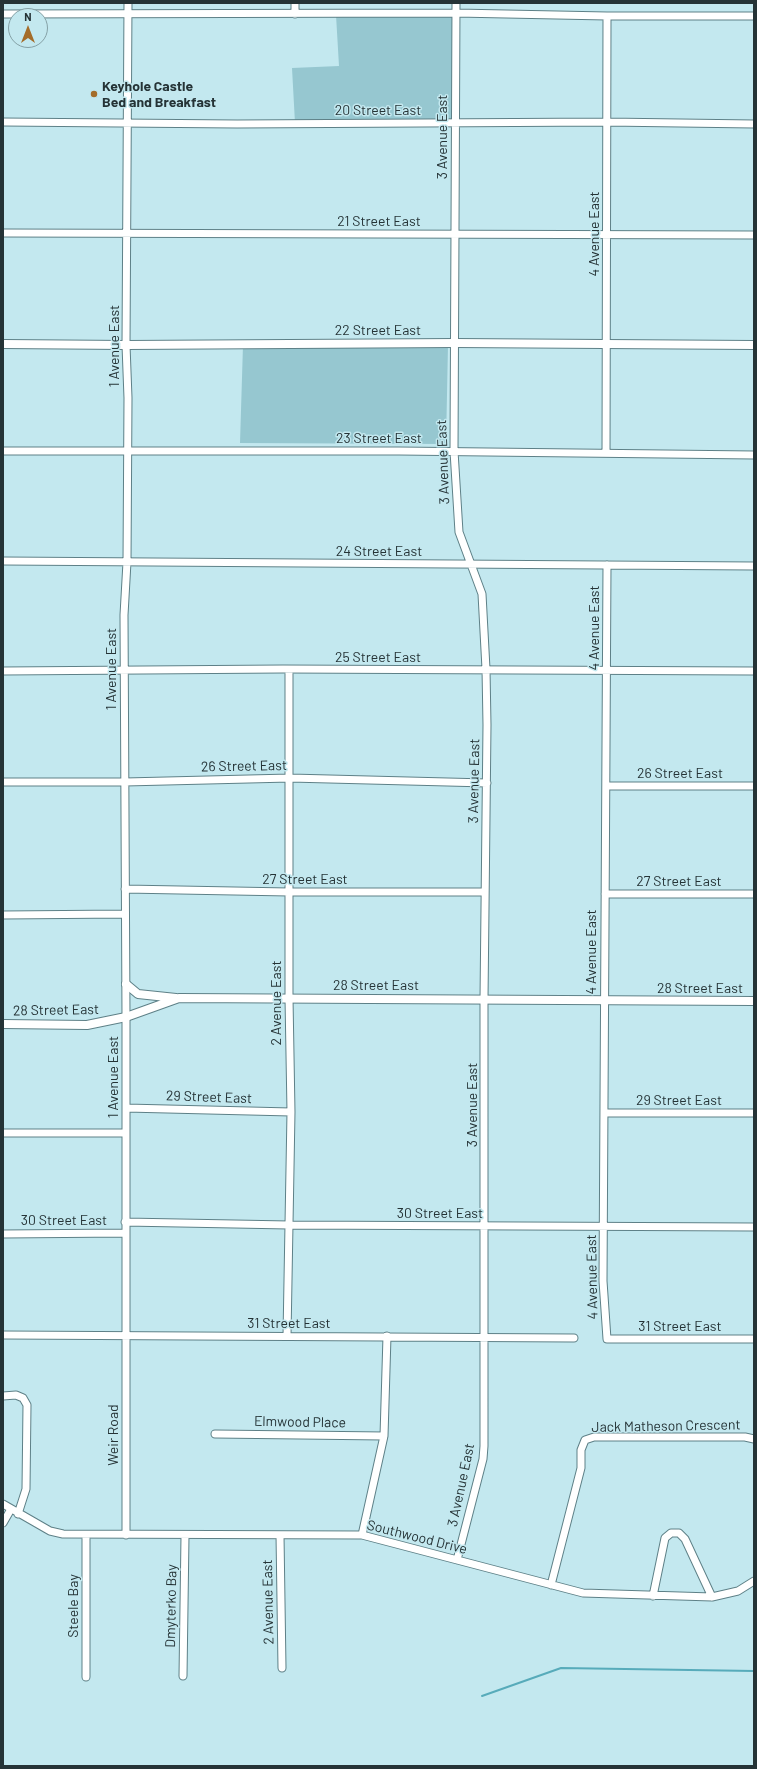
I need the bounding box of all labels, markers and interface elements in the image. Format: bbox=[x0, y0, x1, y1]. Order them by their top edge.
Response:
north arrow bbox=[8, 8, 48, 48]
text: N bbox=[24, 10, 32, 23]
place label: Keyhole Castle Bed and Breakfast bbox=[102, 78, 216, 110]
marker: Keyhole Castle Bed and Breakfast bbox=[89, 89, 99, 99]
street label: 3 Avenue East bbox=[434, 95, 450, 179]
street label: 20 Street East bbox=[335, 102, 421, 118]
street label: 4 Avenue East bbox=[586, 191, 602, 277]
street label: 21 Street East bbox=[337, 213, 421, 229]
street label: 1 Avenue East bbox=[106, 305, 122, 387]
street label: 22 Street East bbox=[335, 322, 421, 338]
street label: 3 Avenue East bbox=[433, 419, 453, 505]
street label: 23 Street East bbox=[336, 430, 422, 446]
street label: 24 Street East bbox=[336, 543, 422, 559]
street label: 4 Avenue East bbox=[586, 585, 602, 671]
street label: 1 Avenue East bbox=[103, 628, 119, 710]
street label: 25 Street East bbox=[335, 649, 421, 665]
street label: 3 Avenue East bbox=[465, 738, 483, 824]
street label: 26 Street East bbox=[201, 757, 287, 775]
street label: 26 Street East bbox=[637, 765, 723, 781]
street label: 27 Street East bbox=[262, 871, 348, 887]
street label: 27 Street East bbox=[636, 873, 722, 889]
street label: 4 Avenue East bbox=[583, 909, 599, 995]
street label: 2 Avenue East bbox=[268, 960, 284, 1046]
street label: 28 Street East bbox=[333, 977, 419, 993]
street label: 28 Street East bbox=[657, 980, 743, 996]
street label: 28 Street East bbox=[13, 1001, 99, 1019]
street label: 1 Avenue East bbox=[105, 1036, 121, 1118]
street label: 3 Avenue East bbox=[464, 1063, 480, 1147]
street label: 29 Street East bbox=[166, 1087, 252, 1107]
street label: 29 Street East bbox=[636, 1092, 722, 1108]
street label: 30 Street East bbox=[397, 1205, 483, 1221]
street label: 30 Street East bbox=[21, 1212, 107, 1228]
street label: 4 Avenue East bbox=[583, 1234, 601, 1320]
street label: 31 Street East bbox=[247, 1315, 331, 1331]
street label: 31 Street East bbox=[638, 1318, 722, 1334]
street label: Weir Road bbox=[105, 1404, 121, 1466]
street label: Elmwood Place bbox=[254, 1413, 346, 1431]
street label: Jack Matheson Crescent bbox=[591, 1416, 741, 1436]
street label: 3 Avenue East bbox=[444, 1442, 478, 1528]
street label: Southwood Drive bbox=[365, 1516, 469, 1558]
street label: 2 Avenue East bbox=[259, 1559, 277, 1645]
street label: Dmyterko Bay bbox=[162, 1564, 180, 1648]
street label: Steele Bay bbox=[65, 1574, 81, 1638]

